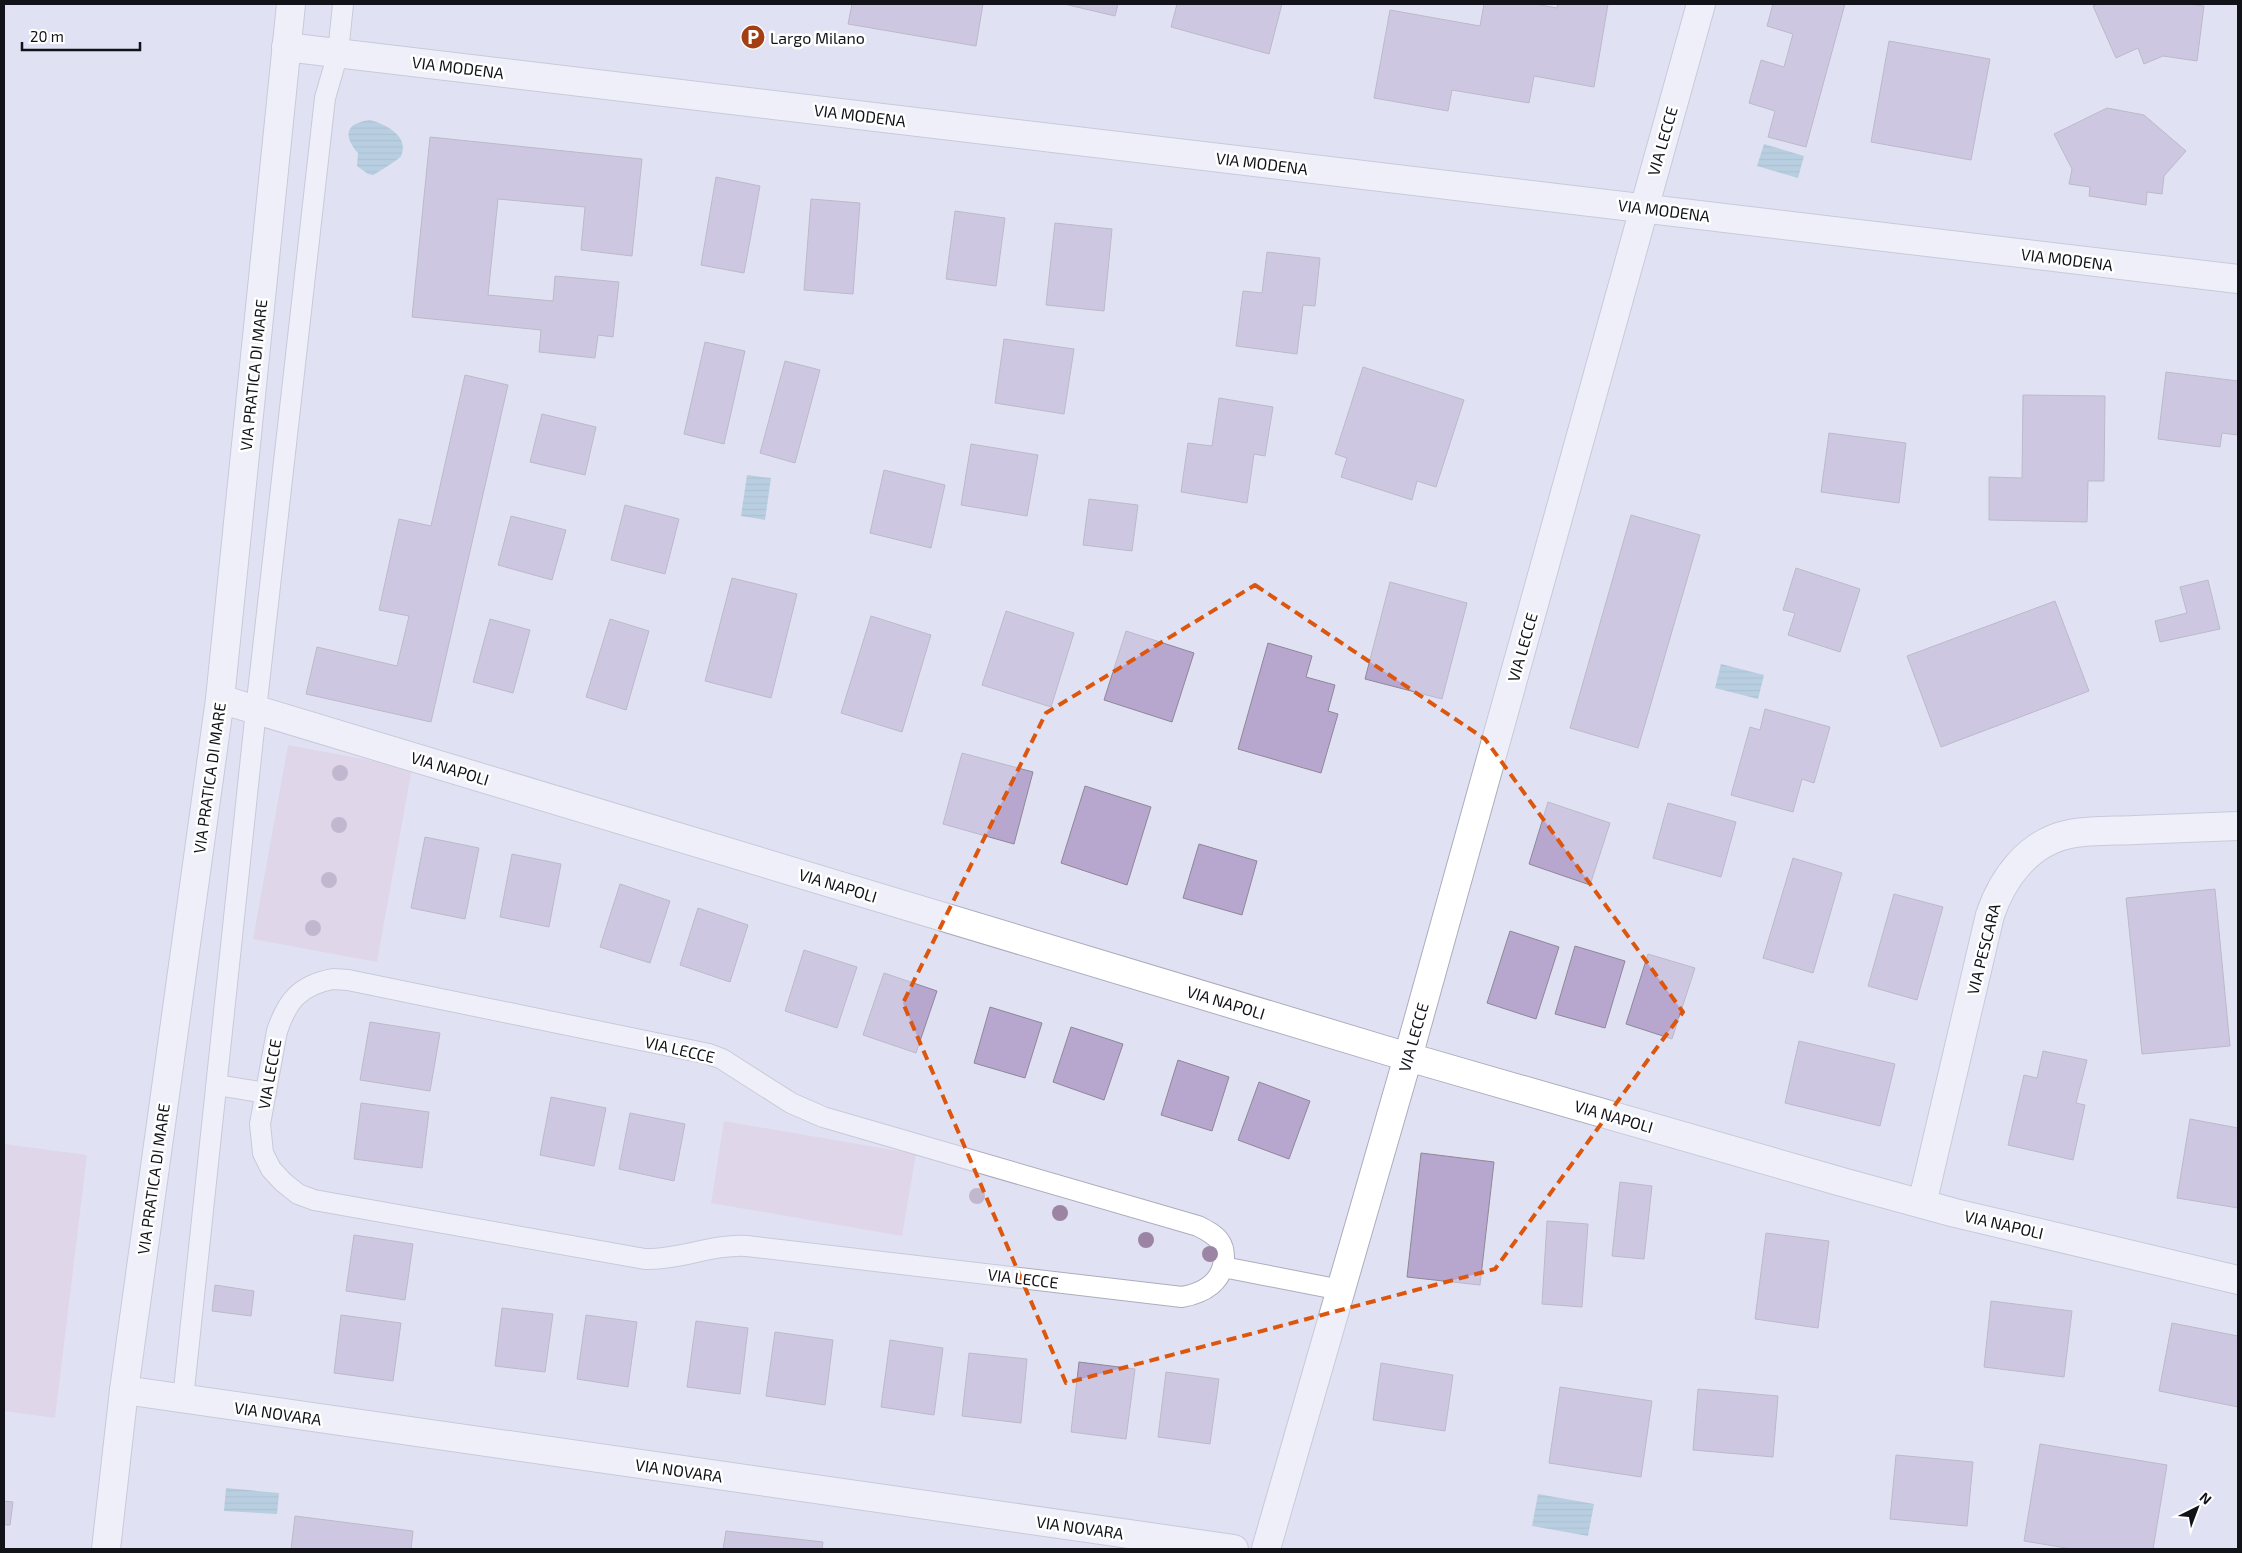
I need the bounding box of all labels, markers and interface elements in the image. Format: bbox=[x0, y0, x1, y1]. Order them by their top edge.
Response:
scale bar bbox=[22, 20, 140, 52]
parking icon: Largo Milano bbox=[740, 24, 766, 50]
text: 20 m bbox=[30, 27, 64, 45]
place label: Largo Milano bbox=[770, 28, 865, 47]
street label: VIA MODENA bbox=[411, 52, 505, 82]
street label: VIA MODENA bbox=[813, 100, 907, 130]
street label: VIA LECCE bbox=[1643, 104, 1681, 178]
street label: VIA MODENA bbox=[1215, 148, 1309, 178]
street label: VIA MODENA bbox=[1617, 195, 1711, 225]
street label: VIA MODENA bbox=[2020, 244, 2114, 274]
street label: VIA PRATICA DI MARE bbox=[236, 298, 270, 452]
street label: VIA LECCE bbox=[1503, 610, 1541, 684]
street label: VIA PRATICA DI MARE bbox=[189, 701, 229, 855]
street label: VIA NAPOLI bbox=[409, 747, 491, 789]
street label: VIA NAPOLI bbox=[797, 864, 879, 906]
street label: VIA PESCARA bbox=[1962, 901, 2004, 997]
street label: VIA NAPOLI bbox=[1185, 981, 1267, 1023]
street label: VIA LECCE bbox=[1394, 1000, 1432, 1074]
street label: VIA LECCE bbox=[643, 1032, 717, 1066]
street label: VIA LECCE bbox=[253, 1037, 285, 1111]
street label: VIA NAPOLI bbox=[1573, 1096, 1655, 1136]
street label: VIA PRATICA DI MARE bbox=[133, 1102, 173, 1256]
street label: VIA NAPOLI bbox=[1962, 1206, 2046, 1242]
street label: VIA LECCE bbox=[987, 1264, 1060, 1292]
street label: VIA NOVARA bbox=[233, 1397, 323, 1429]
street label: VIA NOVARA bbox=[634, 1454, 724, 1486]
north arrow bbox=[2172, 1483, 2222, 1533]
text: N bbox=[2197, 1488, 2215, 1508]
street label: VIA NOVARA bbox=[1035, 1511, 1125, 1543]

